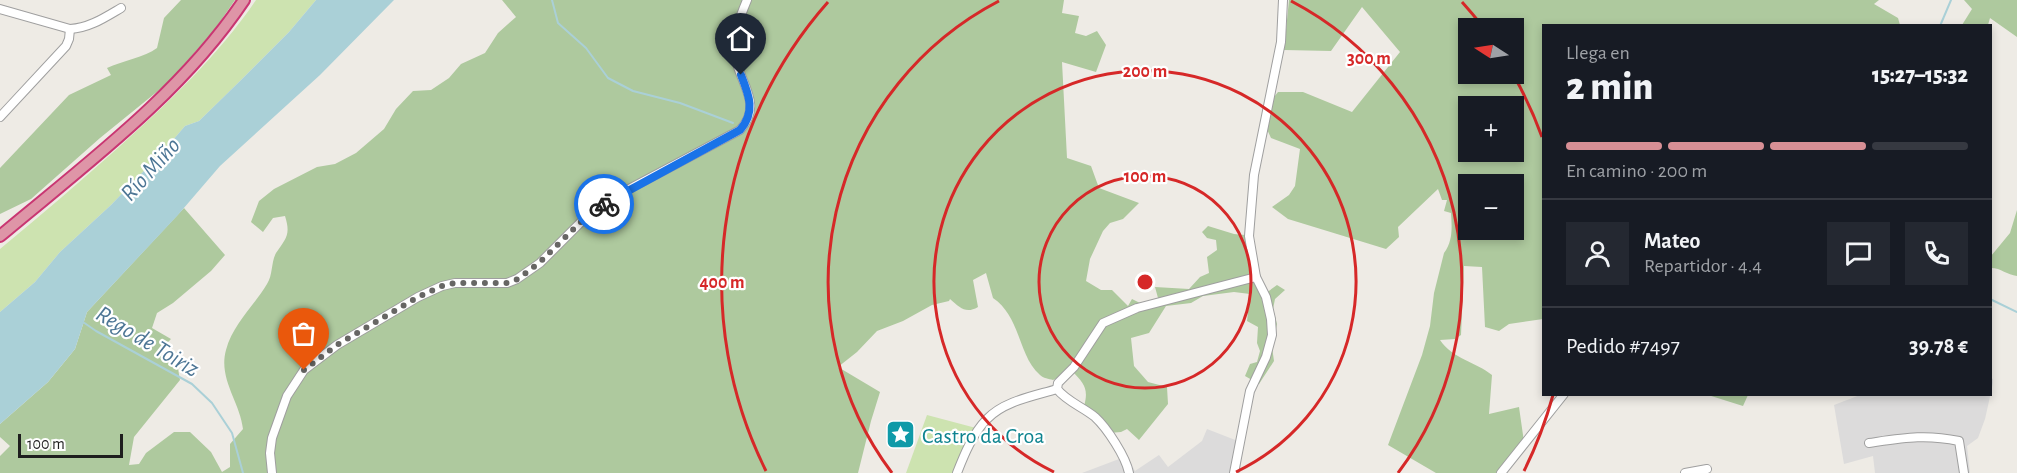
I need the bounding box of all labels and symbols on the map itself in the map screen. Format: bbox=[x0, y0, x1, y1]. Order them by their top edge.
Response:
pin bbox=[715, 13, 766, 75]
north arrow bbox=[1458, 18, 1524, 84]
text: 300 m bbox=[1347, 50, 1391, 68]
text: 200 m bbox=[1123, 63, 1167, 81]
water label: Río Miño bbox=[116, 133, 185, 206]
text: 100 m bbox=[1124, 168, 1166, 186]
courier bbox=[574, 174, 634, 234]
centre of rings bbox=[1135, 272, 1155, 292]
text: 400 m bbox=[699, 274, 745, 292]
water label: Rego de Toiriz bbox=[92, 302, 203, 382]
pin bbox=[278, 308, 329, 370]
place icon: Castro da Croa bbox=[885, 419, 917, 451]
place label: Castro da Croa bbox=[922, 425, 1045, 447]
scale bar bbox=[18, 431, 123, 458]

